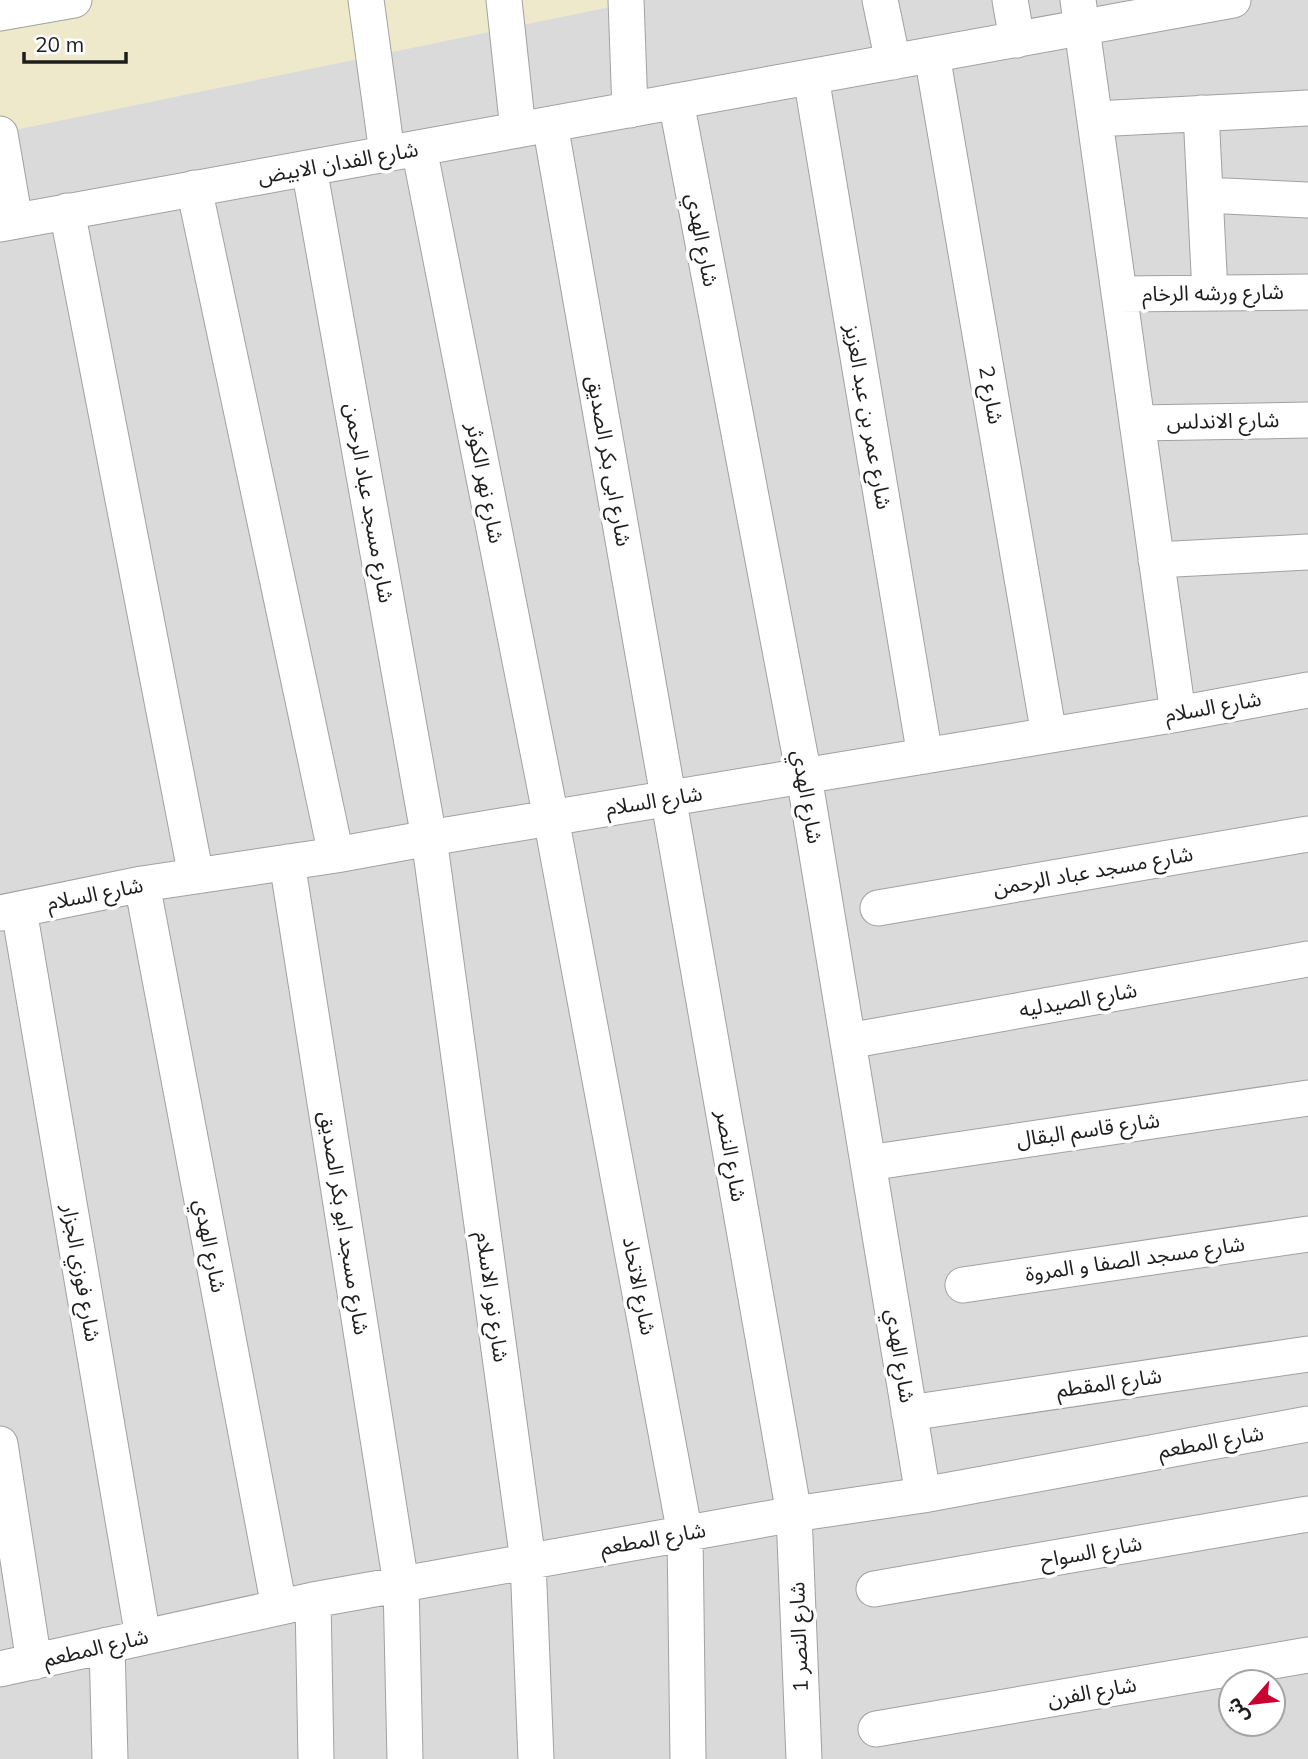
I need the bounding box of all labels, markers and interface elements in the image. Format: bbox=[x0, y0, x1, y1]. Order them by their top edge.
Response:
scale bar bbox=[24, 21, 126, 65]
text: 20 m bbox=[35, 31, 84, 57]
street label: شارع الفدان الابيض bbox=[256, 135, 421, 192]
street label: شارع الهدي bbox=[677, 191, 725, 289]
street label: شارع ورشه الرخام bbox=[1142, 278, 1284, 310]
street label: شارع عمر بن عبد العزيز bbox=[837, 321, 898, 512]
street label: شارع 2 bbox=[971, 364, 1010, 427]
street label: شارع ابى بكر الصديق bbox=[579, 373, 638, 549]
street label: شارع مسجد عباد الرحمن bbox=[337, 401, 400, 605]
street label: شارع الاندلس bbox=[1166, 406, 1280, 437]
street label: شارع نهر الكوثر bbox=[458, 419, 510, 546]
street label: شارع السلام bbox=[1163, 685, 1264, 731]
street label: شارع الهدي bbox=[783, 748, 829, 846]
street label: شارع السلام bbox=[604, 780, 705, 824]
street label: شارع مسجد عباد الرحمن bbox=[991, 840, 1195, 903]
street label: شارع السلام bbox=[44, 871, 146, 919]
street label: شارع الصيدليه bbox=[1017, 976, 1139, 1025]
street label: شارع قاسم البقال bbox=[1015, 1106, 1162, 1155]
street label: شارع النصر bbox=[708, 1107, 753, 1204]
street label: شارع مسجد ابو بكر الصديق bbox=[311, 1109, 376, 1337]
street label: شارع الهدي bbox=[185, 1197, 233, 1295]
street label: شارع فوزي الجزار bbox=[53, 1201, 107, 1344]
street label: شارع نور الاسلام bbox=[467, 1230, 515, 1364]
street label: شارع مسجد الصفا و المروة bbox=[1023, 1230, 1247, 1289]
street label: شارع الاتحاد bbox=[615, 1235, 662, 1338]
street label: شارع الهدي bbox=[877, 1307, 921, 1405]
street label: شارع المقطم bbox=[1055, 1362, 1164, 1405]
street label: شارع المطعم bbox=[1156, 1419, 1266, 1466]
street label: شارع المطعم bbox=[598, 1516, 708, 1563]
street label: شارع السواح bbox=[1038, 1529, 1144, 1576]
street label: شارع النصر 1 bbox=[783, 1581, 816, 1693]
street label: شارع المطعم bbox=[41, 1622, 151, 1675]
north arrow bbox=[1217, 1668, 1287, 1738]
street label: شارع الفرن bbox=[1045, 1670, 1139, 1715]
text: ش bbox=[1220, 1694, 1254, 1728]

